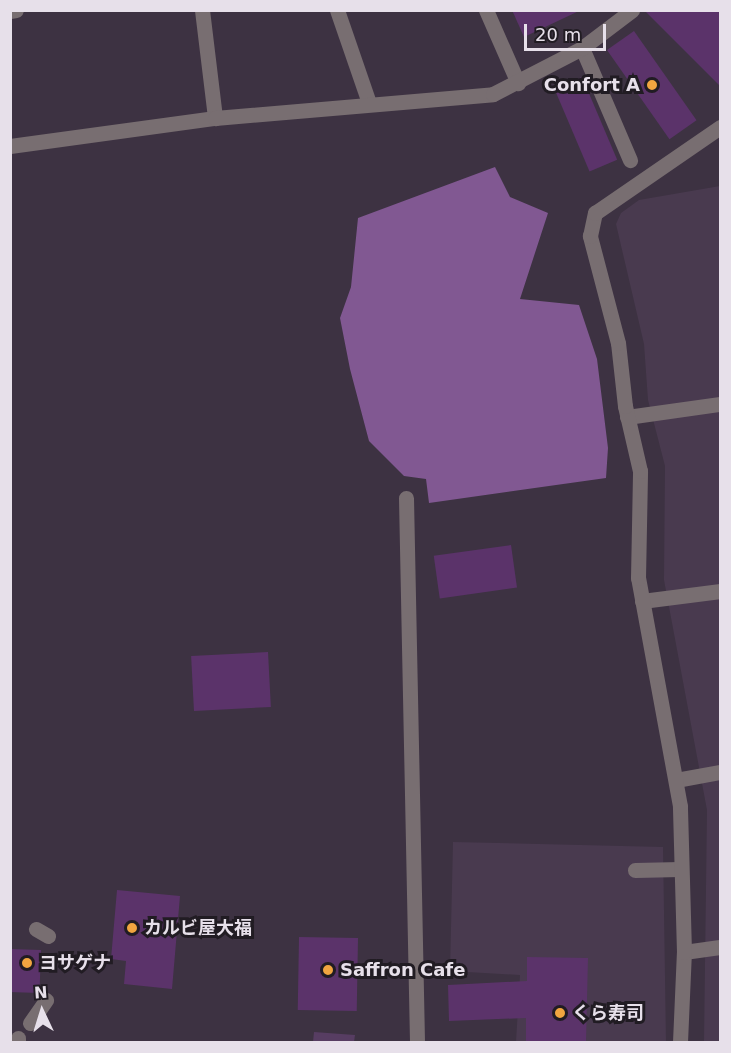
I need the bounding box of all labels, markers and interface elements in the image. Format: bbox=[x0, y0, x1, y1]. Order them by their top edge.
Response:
scale bar bbox=[527, 12, 610, 50]
text: 20 m bbox=[535, 24, 581, 45]
place label: Confort A bbox=[544, 74, 640, 96]
marker: Confort A bbox=[645, 78, 659, 92]
place label: カルビ屋大福 bbox=[144, 917, 252, 939]
marker: カルビ屋大福 bbox=[125, 921, 139, 935]
place label: ヨサゲナ bbox=[39, 952, 111, 974]
marker: ヨサゲナ bbox=[20, 956, 34, 970]
place label: Saffron Cafe bbox=[340, 959, 465, 981]
marker: Saffron Cafe bbox=[321, 963, 335, 977]
north arrow bbox=[12, 981, 72, 1041]
text: N bbox=[33, 983, 48, 1002]
place label: くら寿司 bbox=[572, 1002, 644, 1024]
marker: くら寿司 bbox=[553, 1006, 567, 1020]

